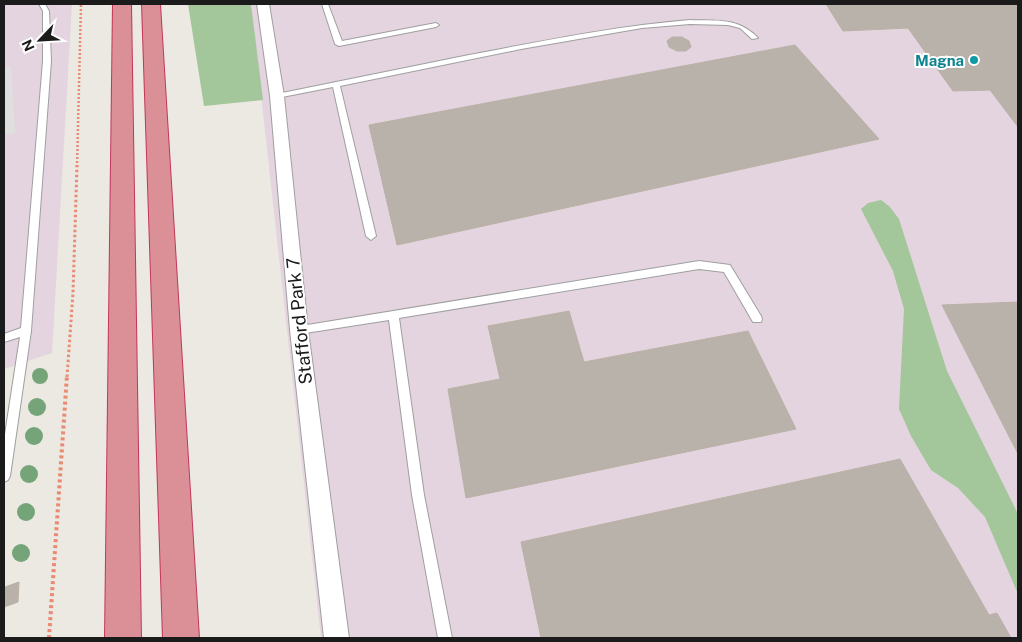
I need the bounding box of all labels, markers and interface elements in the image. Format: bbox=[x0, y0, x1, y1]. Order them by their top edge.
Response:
north arrow bbox=[15, 15, 65, 65]
text: N bbox=[19, 37, 38, 54]
place label: Magna bbox=[915, 52, 964, 69]
marker: Magna bbox=[968, 54, 980, 66]
street label: Stafford Park 7 bbox=[282, 256, 316, 386]

